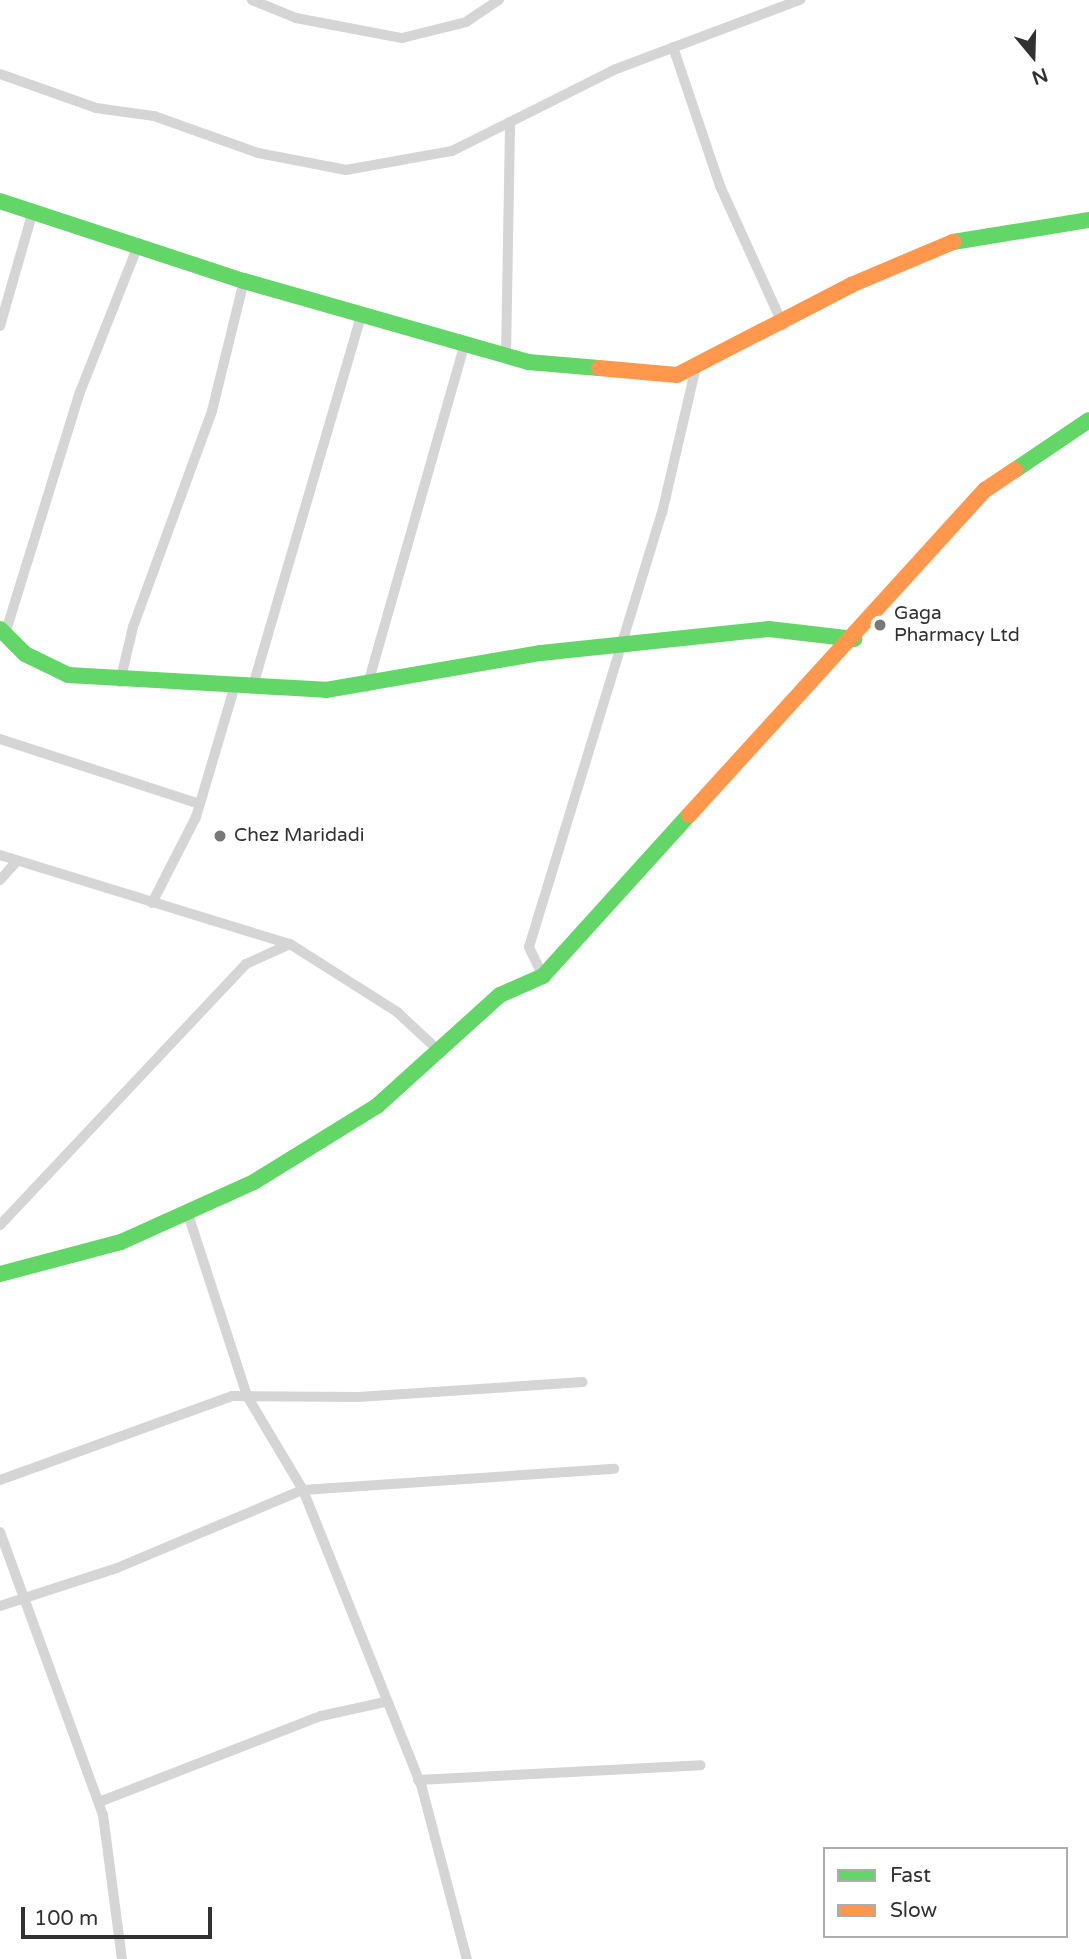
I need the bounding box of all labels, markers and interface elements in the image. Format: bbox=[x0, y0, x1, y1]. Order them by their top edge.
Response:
north arrow bbox=[998, 21, 1068, 91]
text: N bbox=[1029, 63, 1051, 89]
place label: Gaga Pharmacy Ltd bbox=[894, 603, 1020, 647]
marker: Gaga Pharmacy Ltd bbox=[872, 617, 888, 633]
place label: Chez Maridadi bbox=[234, 825, 364, 847]
marker: Chez Maridadi bbox=[212, 828, 228, 844]
legend bbox=[823, 1847, 1068, 1938]
text: Fast bbox=[890, 1863, 931, 1888]
scale bar bbox=[24, 1892, 215, 1936]
text: Slow bbox=[890, 1898, 937, 1923]
text: 100 m bbox=[34, 1906, 98, 1931]

